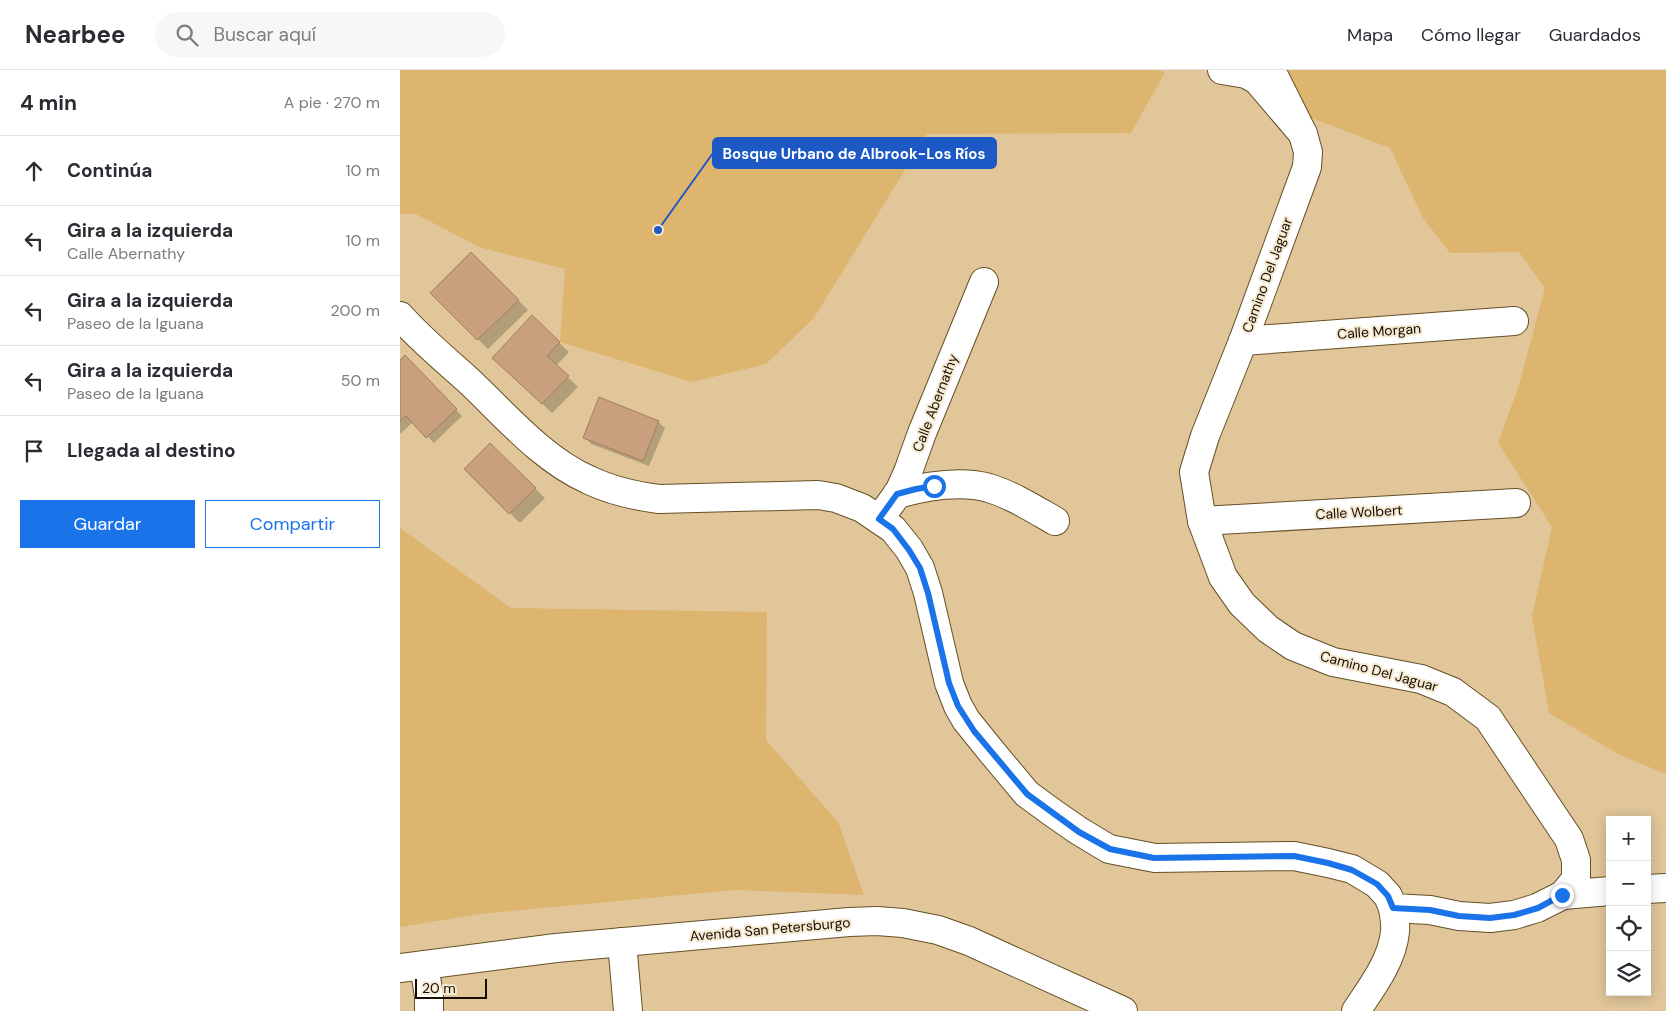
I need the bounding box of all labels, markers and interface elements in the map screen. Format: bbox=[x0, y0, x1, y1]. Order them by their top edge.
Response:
search box bbox=[155, 12, 505, 57]
text: Nearbee bbox=[25, 19, 125, 50]
icon: search bbox=[173, 21, 201, 49]
text: Buscar aquí bbox=[213, 22, 316, 47]
text: Mapa bbox=[1347, 23, 1393, 47]
text: Cómo llegar bbox=[1421, 23, 1521, 47]
text: Guardados bbox=[1549, 23, 1641, 47]
text: 4 min bbox=[20, 89, 77, 117]
text: A pie · 270 m bbox=[284, 92, 380, 113]
callout: Bosque Urbano de Albrook-Los Ríos bbox=[713, 138, 996, 168]
text: Bosque Urbano de Albrook-Los Ríos bbox=[722, 144, 986, 164]
icon: ahead bbox=[20, 157, 48, 185]
text: Continúa bbox=[67, 158, 152, 183]
text: 10 m bbox=[346, 160, 380, 181]
street label: Camino Del Jaguar bbox=[1238, 215, 1296, 335]
text: Gira a la izquierda bbox=[67, 218, 233, 243]
icon: left bbox=[20, 227, 48, 255]
text: 10 m bbox=[346, 230, 380, 251]
text: Calle Abernathy bbox=[67, 243, 185, 264]
text: Gira a la izquierda bbox=[67, 288, 233, 313]
icon: left bbox=[20, 297, 48, 325]
text: 200 m bbox=[331, 300, 380, 321]
text: Paseo de la Iguana bbox=[67, 313, 204, 334]
street label: Calle Morgan bbox=[1336, 319, 1422, 343]
street label: Calle Abernathy bbox=[908, 351, 962, 454]
text: Gira a la izquierda bbox=[67, 358, 233, 383]
icon: left bbox=[20, 367, 48, 395]
text: 50 m bbox=[341, 370, 380, 391]
text: Paseo de la Iguana bbox=[67, 383, 204, 404]
icon: arrive bbox=[20, 437, 48, 465]
text: Llegada al destino bbox=[67, 438, 236, 463]
route start bbox=[923, 475, 946, 498]
button: Guardar bbox=[20, 500, 195, 548]
button: Compartir bbox=[205, 500, 380, 548]
street label: Calle Wolbert bbox=[1315, 501, 1403, 523]
street label: Camino Del Jaguar bbox=[1318, 647, 1440, 695]
map controls bbox=[1606, 816, 1651, 996]
button: + bbox=[1606, 816, 1651, 861]
button: − bbox=[1606, 861, 1651, 906]
route end bbox=[1551, 884, 1574, 907]
button: locate bbox=[1606, 906, 1651, 951]
street label: Avenida San Petersburgo bbox=[689, 913, 851, 945]
button: layers bbox=[1606, 951, 1651, 996]
scale bar bbox=[415, 976, 488, 999]
text: 20 m bbox=[422, 979, 456, 997]

